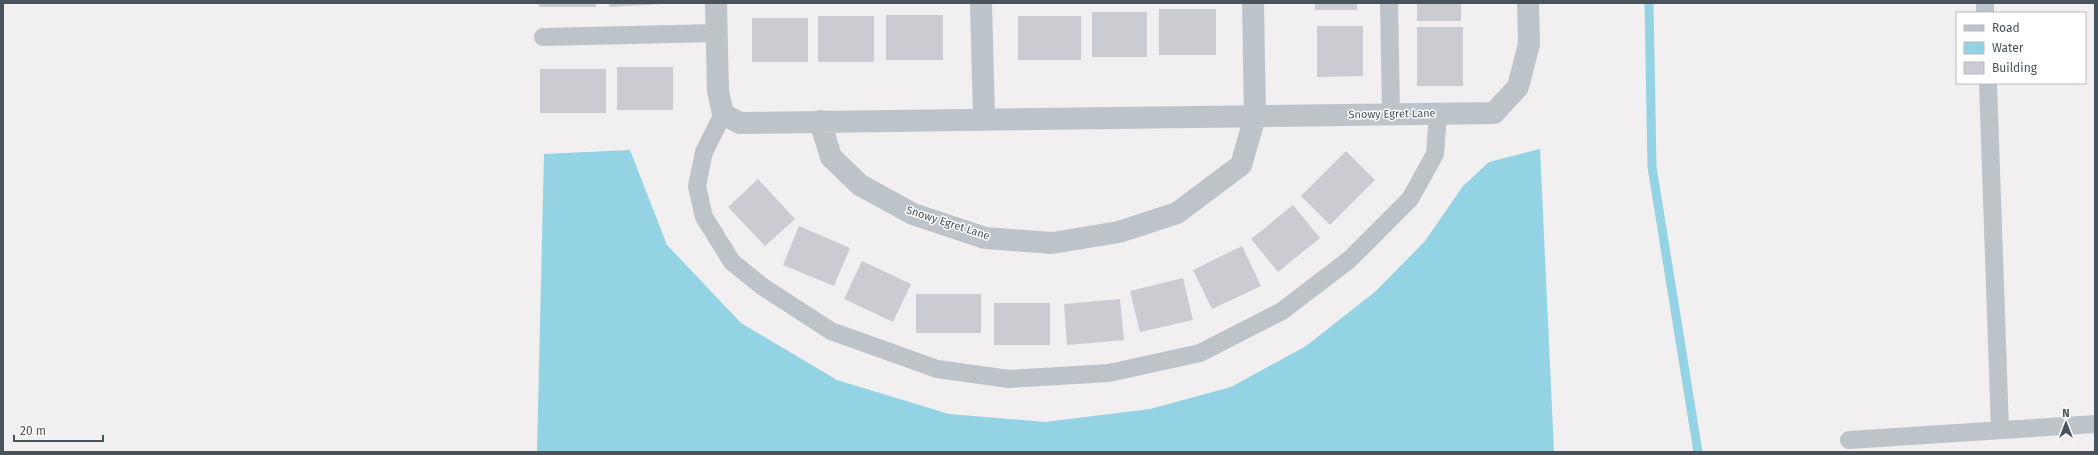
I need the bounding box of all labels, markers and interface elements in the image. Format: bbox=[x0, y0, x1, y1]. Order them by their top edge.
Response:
legend bbox=[1956, 12, 2086, 84]
text: Road bbox=[1992, 21, 2020, 35]
text: Water bbox=[1992, 41, 2024, 55]
text: Building bbox=[1992, 61, 2038, 75]
street label: Snowy Egret Lane bbox=[1348, 107, 1436, 121]
street label: Snowy Egret Lane bbox=[905, 203, 991, 243]
north arrow bbox=[2046, 403, 2086, 443]
text: N bbox=[2062, 407, 2070, 420]
scale bar bbox=[14, 417, 103, 443]
text: 20 m bbox=[20, 424, 46, 438]

